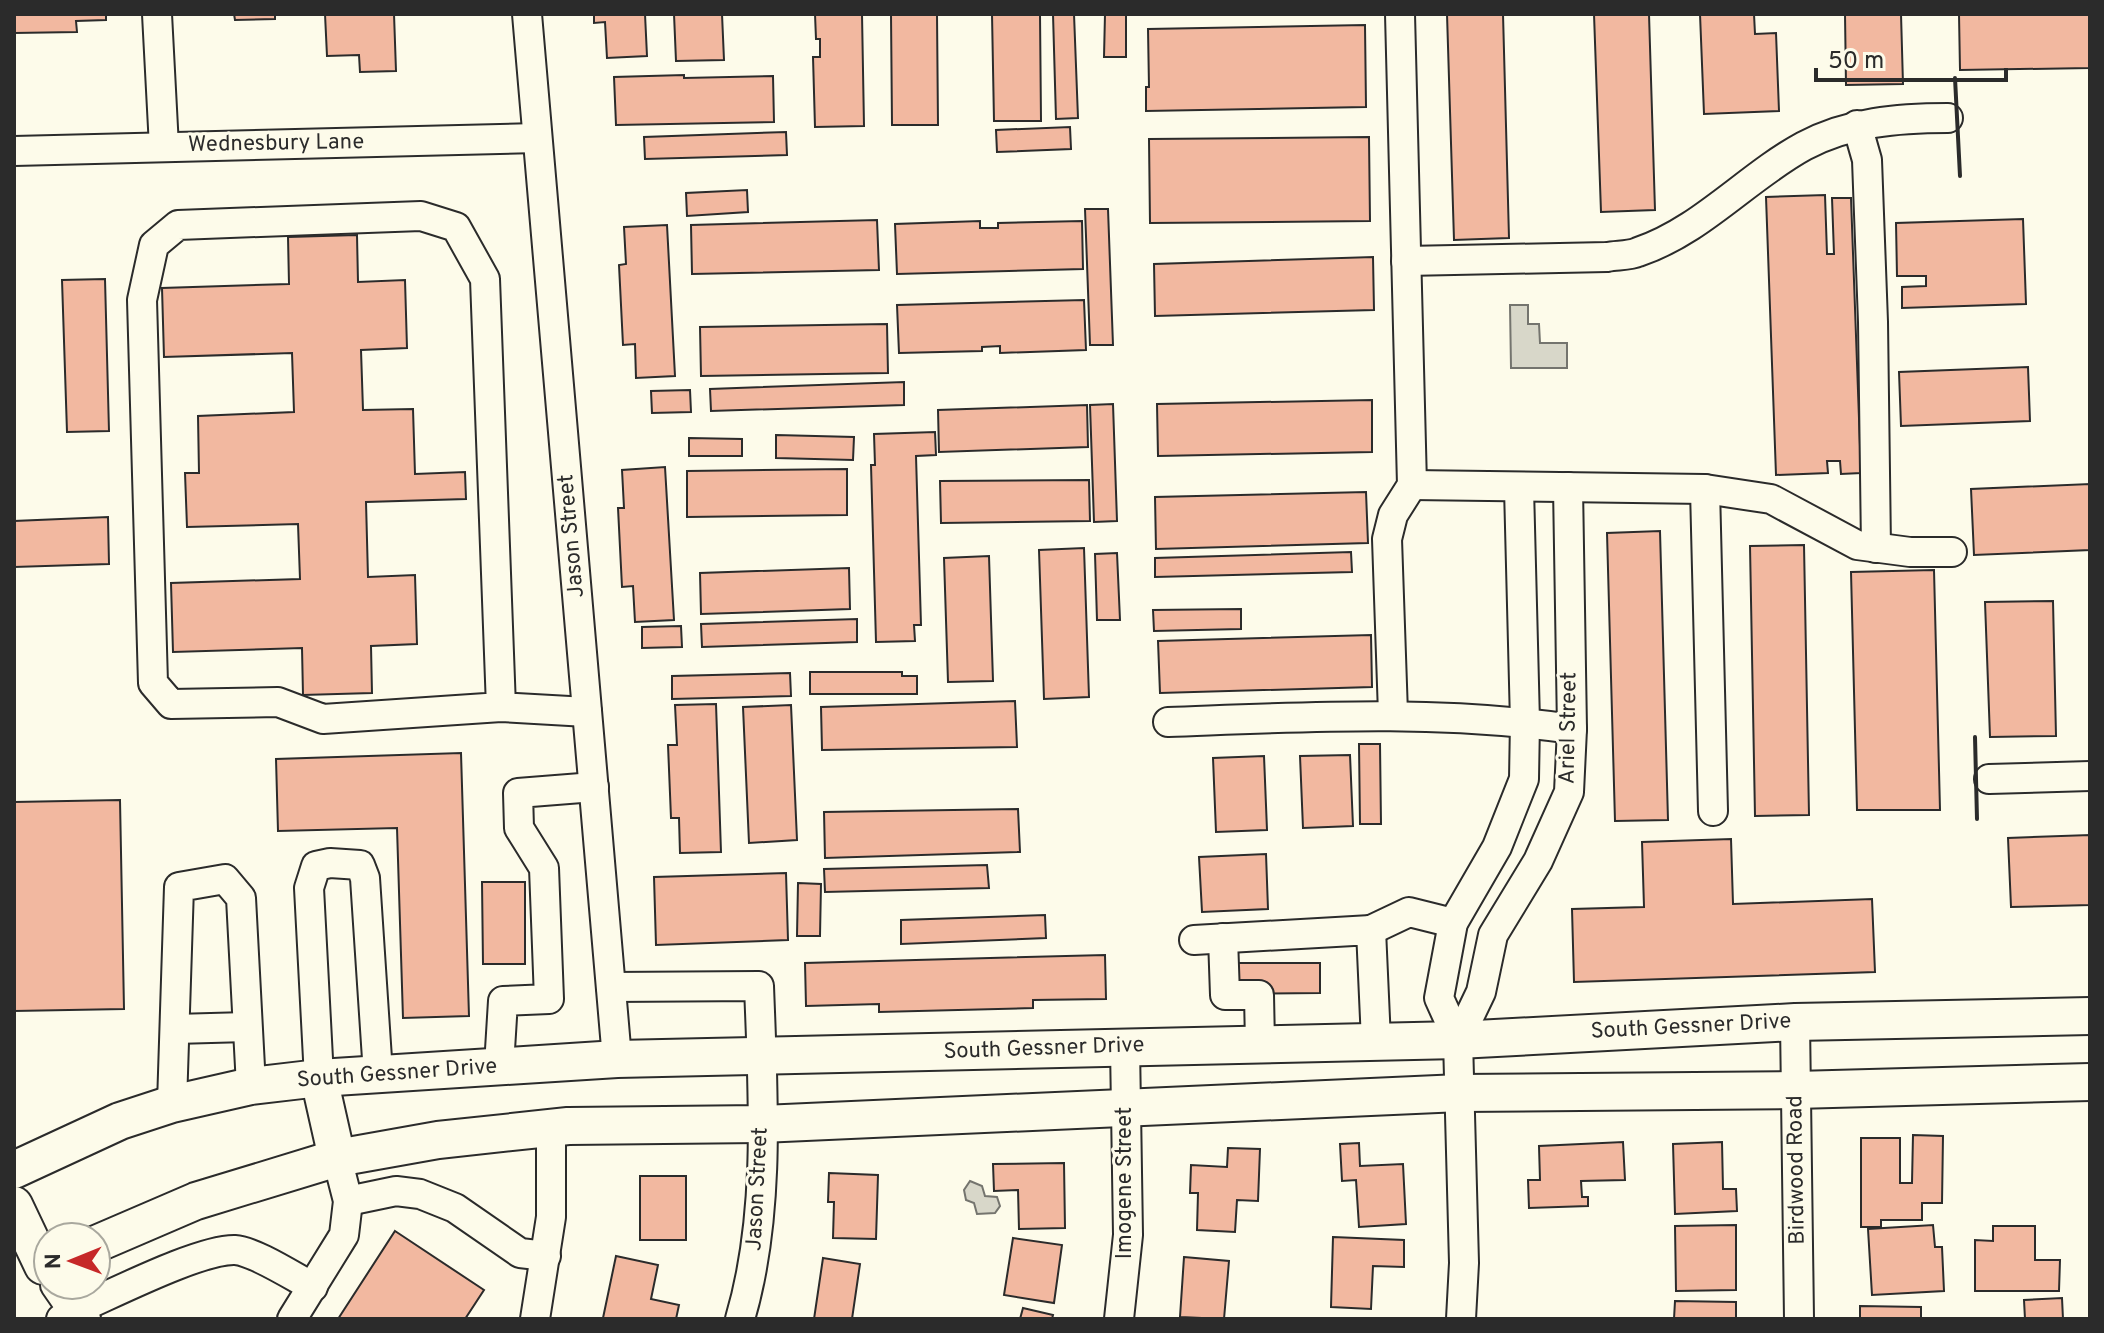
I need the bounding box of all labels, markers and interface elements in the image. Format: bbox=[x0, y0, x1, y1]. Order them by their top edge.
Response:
scale bar bbox=[1816, 32, 2006, 82]
text: 50 m bbox=[1828, 47, 1884, 77]
street label: Wednesbury Lane bbox=[188, 129, 364, 159]
street label: Jason Street bbox=[553, 473, 591, 599]
street label: Ariel Street bbox=[1555, 672, 1583, 784]
street label: South Gessner Drive bbox=[1590, 1008, 1792, 1046]
street label: South Gessner Drive bbox=[943, 1032, 1145, 1066]
street label: South Gessner Drive bbox=[296, 1054, 498, 1094]
street label: Birdwood Road bbox=[1782, 1095, 1812, 1245]
street label: Imogene Street bbox=[1112, 1107, 1139, 1259]
street label: Jason Street bbox=[741, 1126, 775, 1252]
north arrow bbox=[32, 1221, 112, 1301]
text: N bbox=[41, 1253, 68, 1269]

